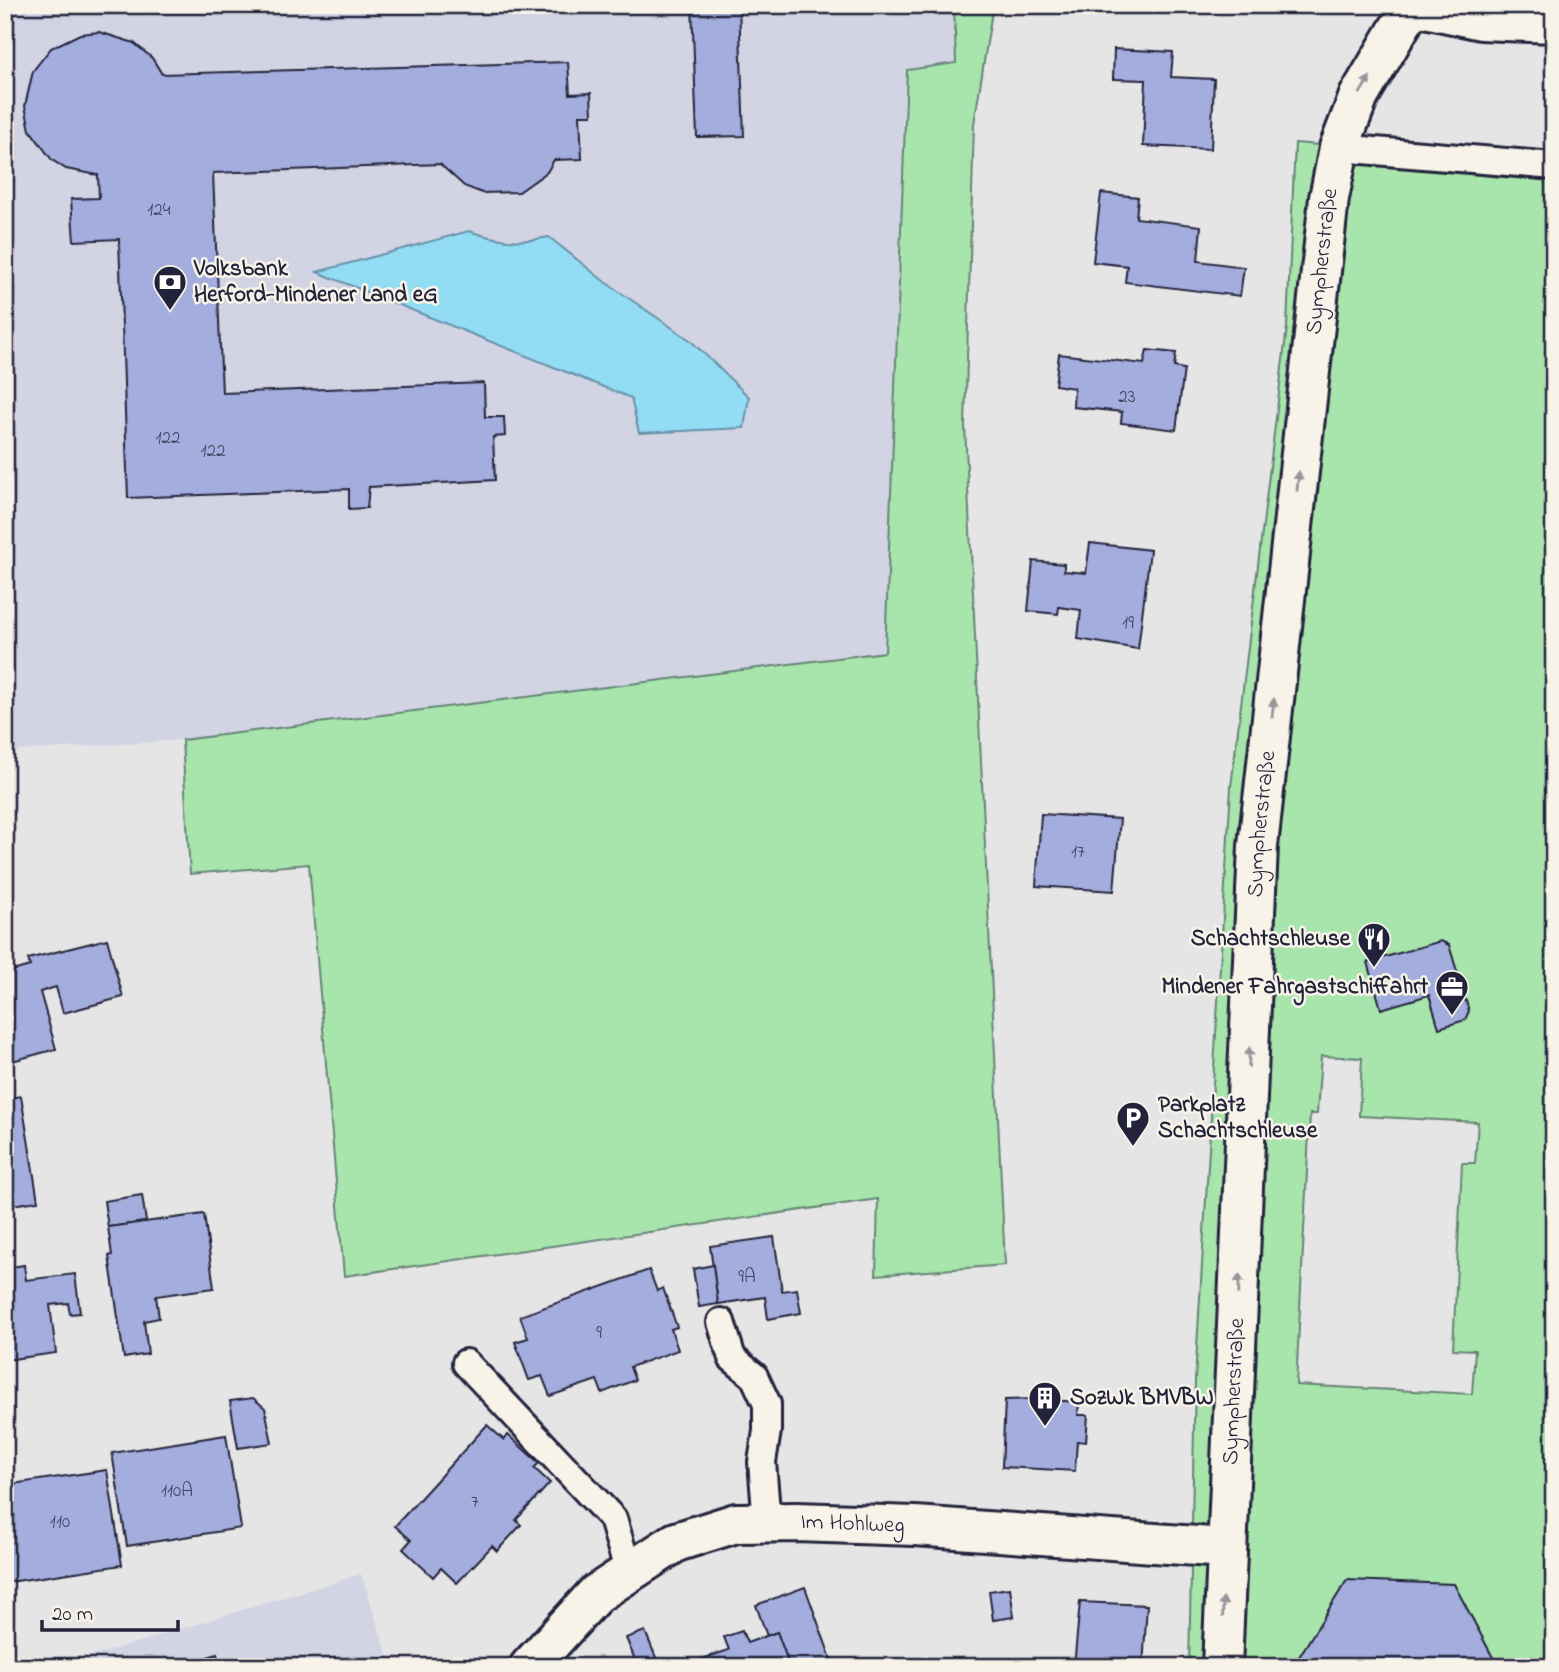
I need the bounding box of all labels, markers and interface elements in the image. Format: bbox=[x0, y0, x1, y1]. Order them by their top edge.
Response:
one-way arrow bbox=[1359, 75, 1371, 95]
street label: Sympherstraße bbox=[1298, 184, 1347, 336]
house number: 124 bbox=[147, 197, 171, 224]
place label: Volksbank Herford-Mindener Land eG bbox=[193, 253, 438, 312]
bank icon: Volksbank Herford-Mindener Land eG bbox=[151, 263, 189, 312]
house number: 23 bbox=[1118, 384, 1136, 411]
house number: 122 bbox=[156, 425, 180, 452]
house number: 122 bbox=[201, 438, 225, 465]
one-way arrow bbox=[1293, 470, 1304, 492]
house number: 19 bbox=[1122, 610, 1134, 637]
one-way arrow bbox=[1268, 696, 1279, 718]
street label: Sympherstraße bbox=[1239, 748, 1285, 898]
house number: 17 bbox=[1071, 839, 1085, 866]
restaurant icon: Schachtschleuse bbox=[1355, 920, 1393, 969]
place label: Schachtschleuse bbox=[1191, 923, 1351, 956]
office icon: Mindener Fahrgastschiffahrt bbox=[1433, 968, 1471, 1017]
place label: Mindener Fahrgastschiffahrt bbox=[1162, 971, 1428, 1006]
one-way arrow bbox=[1243, 1045, 1254, 1067]
place label: Parkplatz Schachtschleuse bbox=[1158, 1089, 1318, 1148]
parking icon: Parkplatz Schachtschleuse bbox=[1114, 1099, 1152, 1148]
house number: 9A bbox=[738, 1264, 756, 1291]
one-way arrow bbox=[1234, 1273, 1245, 1295]
street label: Sympherstraße bbox=[1214, 1316, 1254, 1465]
house number: 9 bbox=[596, 1320, 602, 1347]
building icon: SozWk BMVBW bbox=[1026, 1379, 1064, 1428]
place label: SozWk BMVBW bbox=[1070, 1382, 1214, 1415]
house number: 110A bbox=[161, 1478, 193, 1505]
house number: 7 bbox=[471, 1489, 479, 1516]
street label: Im Hohlweg bbox=[800, 1506, 905, 1543]
house number: 110 bbox=[50, 1509, 70, 1536]
scale bar bbox=[42, 1588, 178, 1632]
one-way arrow bbox=[1218, 1596, 1229, 1618]
text: 20 m bbox=[52, 1600, 93, 1630]

